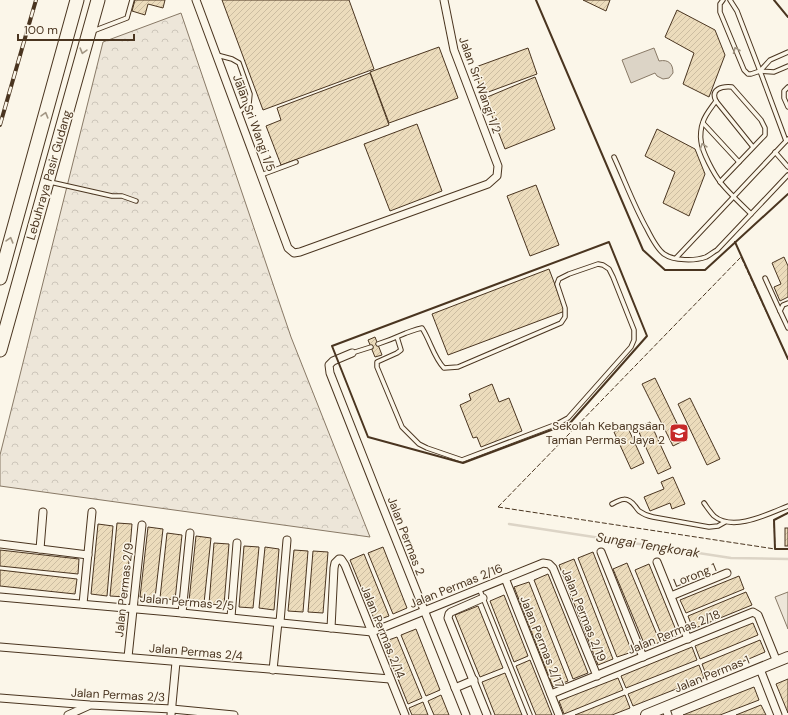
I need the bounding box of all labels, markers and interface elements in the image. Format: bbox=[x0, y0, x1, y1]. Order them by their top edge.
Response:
scale bar bbox=[18, 16, 134, 42]
text: 100 m bbox=[24, 22, 58, 38]
street label: Jalan Sri Wangi 1/2 bbox=[455, 34, 505, 136]
one-way arrow bbox=[79, 47, 88, 54]
one-way arrow bbox=[733, 47, 741, 54]
street label: Jalan Sri Wangi 1/5 bbox=[229, 72, 279, 174]
street label: Lebuhraya Pasir Gudang bbox=[23, 108, 75, 242]
one-way arrow bbox=[40, 112, 49, 119]
one-way arrow bbox=[699, 143, 708, 150]
one-way arrow bbox=[6, 237, 14, 244]
place label: Sekolah Kebangsaan Taman Permas Jaya 2 bbox=[546, 418, 665, 448]
school or university icon: Sekolah Kebangsaan Taman Permas Jaya 2 bbox=[668, 422, 690, 444]
street label: Jalan Permas 2 bbox=[384, 494, 428, 578]
water label: Sungai Tengkorak bbox=[595, 528, 701, 562]
street label: Jalan Permas 2/9 bbox=[111, 542, 137, 638]
street label: Lorong 1 bbox=[671, 559, 719, 591]
street label: Jalan Permas 2/16 bbox=[407, 560, 505, 612]
street label: Jalan Permas 2/19 bbox=[558, 566, 610, 664]
street label: Jalan Permas 2/14 bbox=[357, 583, 409, 681]
street label: Jalan Permas 2/5 bbox=[139, 590, 235, 614]
street label: Jalan Permas 2/17 bbox=[516, 594, 568, 690]
street label: Jalan Permas 2/18 bbox=[625, 606, 723, 658]
street label: Jalan Permas 2/4 bbox=[148, 640, 244, 664]
street label: Jalan Permas 1 bbox=[672, 652, 752, 696]
street label: Jalan Permas 2/3 bbox=[70, 685, 166, 705]

